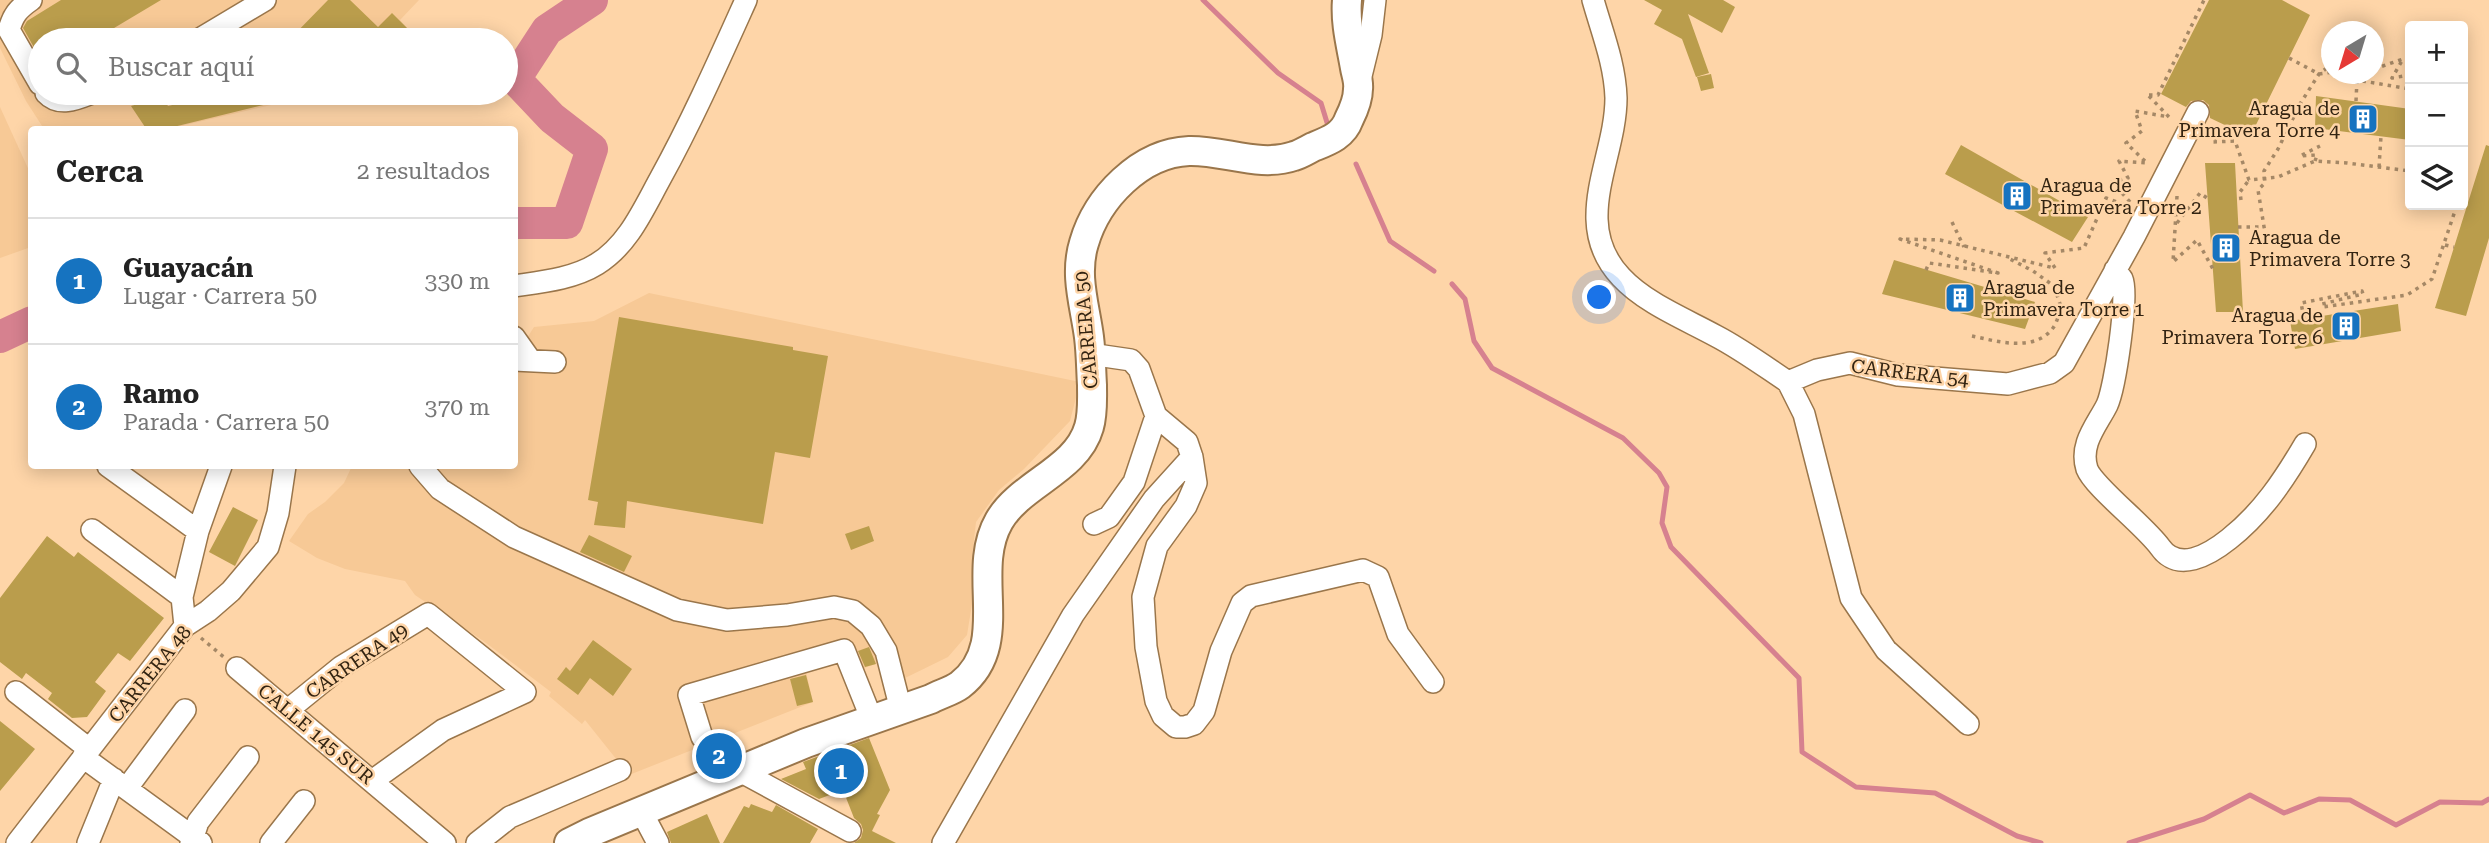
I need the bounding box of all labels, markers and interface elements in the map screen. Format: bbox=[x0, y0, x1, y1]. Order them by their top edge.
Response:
north arrow bbox=[2321, 21, 2384, 84]
map controls bbox=[2405, 21, 2468, 210]
button: + bbox=[2405, 21, 2468, 84]
search box bbox=[28, 28, 518, 105]
icon: search bbox=[52, 48, 90, 86]
text: Buscar aquí bbox=[108, 52, 254, 82]
button: − bbox=[2405, 84, 2468, 147]
place label: Aragua de Primavera Torre 4 bbox=[2178, 97, 2340, 142]
building icon: Aragua de Primavera Torre 4 bbox=[2346, 102, 2380, 136]
button: layers bbox=[2405, 147, 2468, 210]
text: Cerca bbox=[56, 154, 143, 189]
text: 2 resultados bbox=[357, 158, 490, 185]
place label: Aragua de Primavera Torre 2 bbox=[2040, 174, 2202, 219]
building icon: Aragua de Primavera Torre 2 bbox=[2000, 179, 2034, 213]
place label: Aragua de Primavera Torre 3 bbox=[2249, 226, 2411, 271]
building icon: Aragua de Primavera Torre 3 bbox=[2209, 231, 2243, 265]
text: Guayacán bbox=[123, 253, 253, 283]
text: 1 bbox=[73, 268, 85, 295]
text: 330 m bbox=[425, 268, 490, 295]
street label: CARRERA 50 bbox=[1069, 270, 1103, 390]
place label: Aragua de Primavera Torre 1 bbox=[1983, 276, 2145, 321]
your location bbox=[1582, 280, 1616, 314]
building icon: Aragua de Primavera Torre 1 bbox=[1943, 281, 1977, 315]
text: Lugar · Carrera 50 bbox=[123, 283, 317, 310]
place label: Aragua de Primavera Torre 6 bbox=[2161, 304, 2323, 349]
building icon: Aragua de Primavera Torre 6 bbox=[2329, 309, 2363, 343]
street label: CARRERA 54 bbox=[1850, 354, 1970, 392]
text: Ramo bbox=[123, 379, 199, 409]
text: 2 bbox=[73, 394, 85, 421]
text: 370 m bbox=[425, 394, 490, 421]
text: Parada · Carrera 50 bbox=[123, 409, 329, 436]
street label: CARRERA 49 bbox=[302, 618, 412, 704]
street label: CARRERA 48 bbox=[104, 621, 196, 727]
street label: CALLE 145 SUR bbox=[253, 679, 379, 789]
pin: 2 bbox=[696, 730, 742, 782]
pin: 1 bbox=[818, 745, 864, 797]

